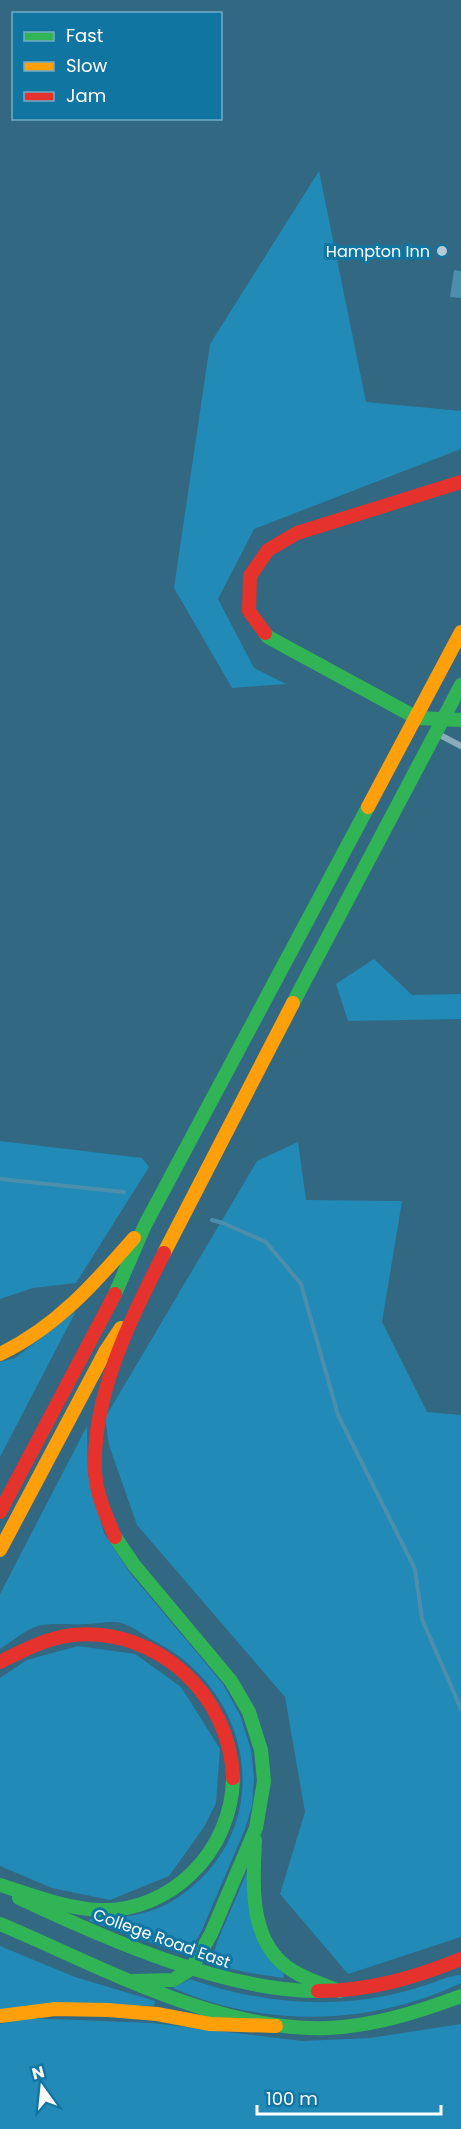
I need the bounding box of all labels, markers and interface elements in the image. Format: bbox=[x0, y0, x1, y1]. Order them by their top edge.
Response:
legend bbox=[12, 12, 222, 120]
text: Fast bbox=[66, 23, 103, 48]
text: Slow bbox=[66, 53, 108, 78]
text: Jam bbox=[66, 83, 106, 108]
place label: Hampton Inn bbox=[326, 240, 430, 263]
marker: Hampton Inn bbox=[435, 244, 449, 258]
street label: College Road East bbox=[90, 1903, 234, 1974]
north arrow bbox=[12, 2057, 72, 2117]
text: N bbox=[29, 2060, 47, 2086]
scale bar bbox=[257, 2078, 442, 2116]
text: 100 m bbox=[266, 2086, 318, 2111]

